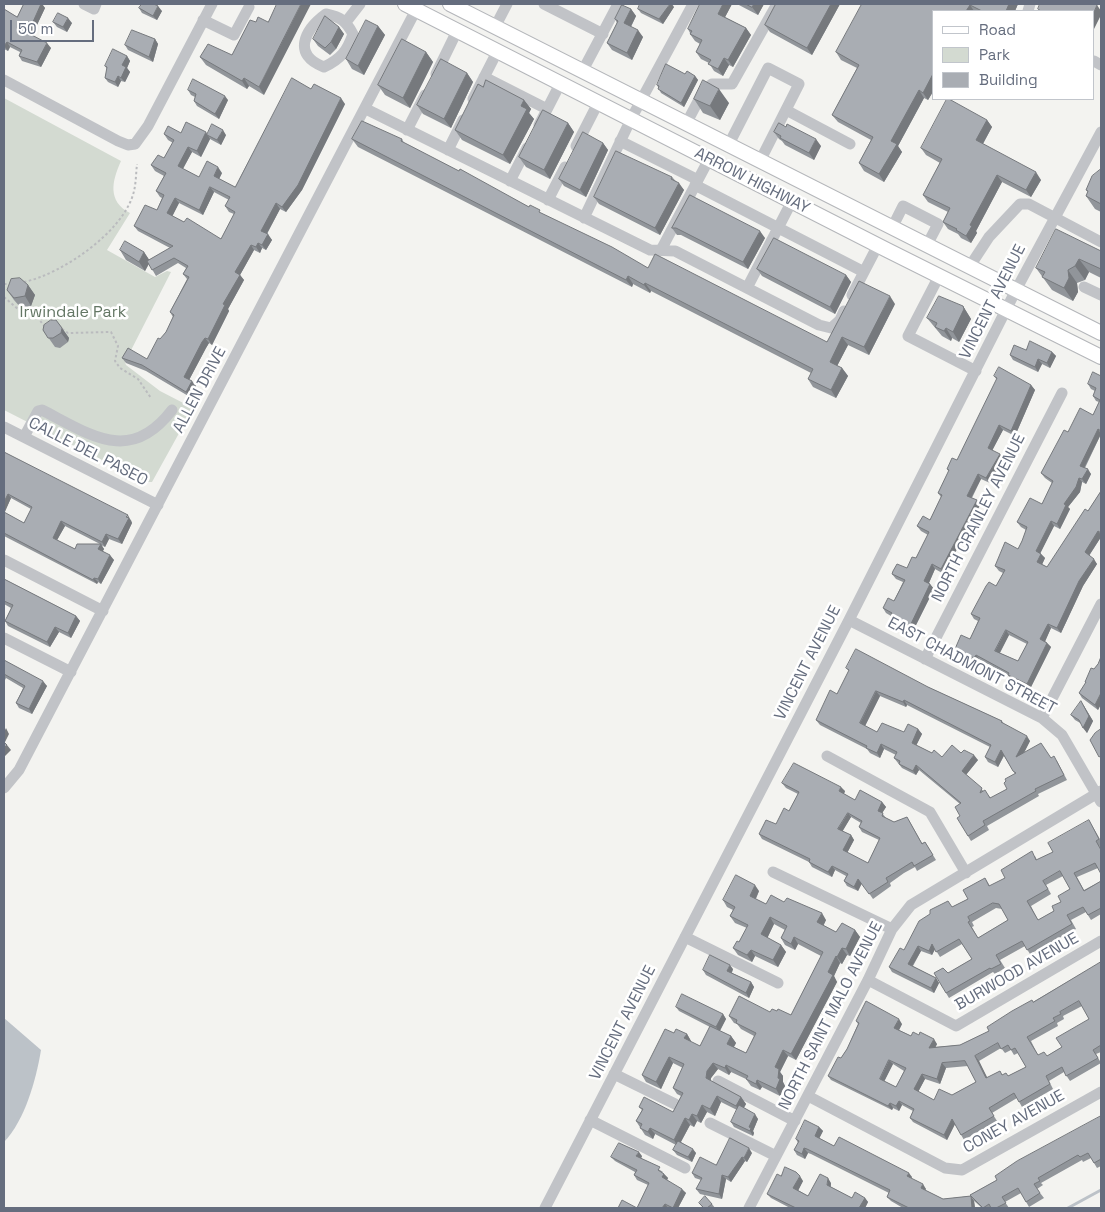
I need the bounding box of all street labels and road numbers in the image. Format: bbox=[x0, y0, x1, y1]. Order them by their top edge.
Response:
street label: ARROW HIGHWAY bbox=[691, 144, 813, 218]
street label: VINCENT AVENUE bbox=[956, 241, 1030, 363]
street label: ALLEN DRIVE bbox=[169, 344, 231, 436]
street label: CALLE DEL PASEO bbox=[25, 414, 151, 490]
street label: NORTH CRANLEY AVENUE bbox=[928, 431, 1030, 605]
street label: VINCENT AVENUE bbox=[771, 602, 845, 724]
street label: EAST CHADMONT STREET bbox=[884, 613, 1060, 719]
street label: NORTH SAINT MALO AVENUE bbox=[775, 919, 887, 1113]
street label: BURWOOD AVENUE bbox=[952, 929, 1082, 1015]
street label: VINCENT AVENUE bbox=[586, 962, 660, 1084]
street label: CONEY AVENUE bbox=[960, 1086, 1068, 1158]

